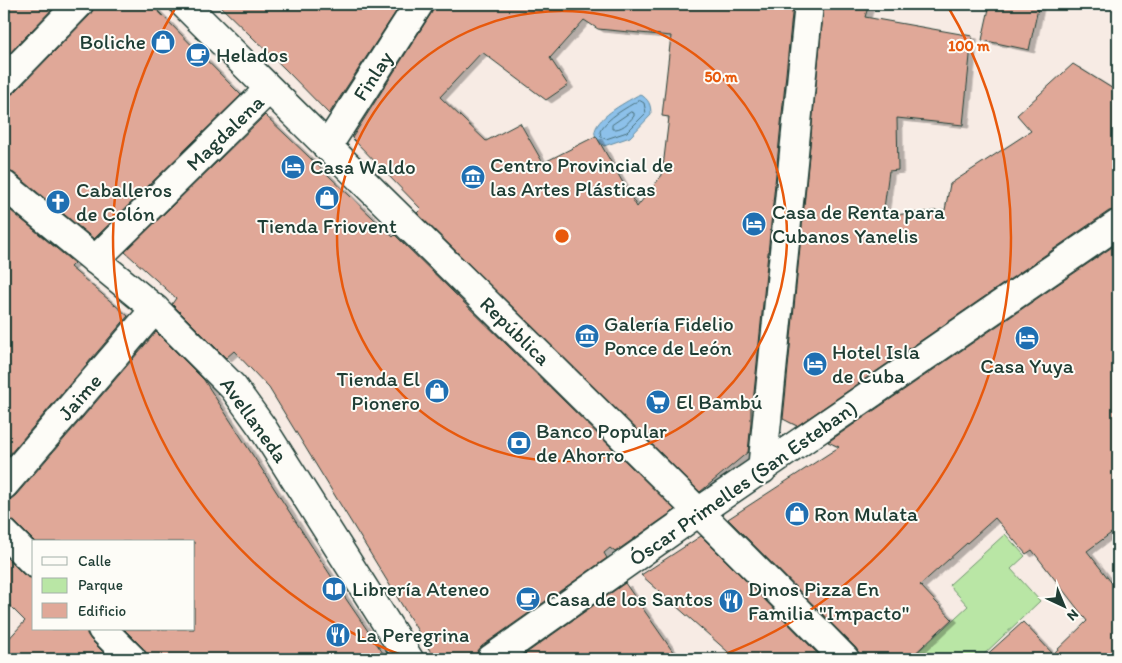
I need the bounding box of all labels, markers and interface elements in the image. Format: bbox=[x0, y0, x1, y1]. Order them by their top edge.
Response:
place label: Boliche bbox=[80, 29, 146, 54]
shop icon: Boliche bbox=[150, 29, 176, 55]
text: 100 m bbox=[948, 37, 990, 55]
cafe icon: Helados bbox=[185, 42, 211, 68]
place label: Helados bbox=[216, 42, 288, 67]
street label: Finlay bbox=[347, 46, 398, 105]
text: 50 m bbox=[704, 68, 738, 86]
street label: Magdalena bbox=[180, 89, 269, 176]
place label: Centro Provincial de las Artes Plásticas bbox=[490, 152, 673, 201]
hotel icon: Casa Waldo bbox=[280, 154, 306, 180]
place label: Casa Waldo bbox=[310, 154, 416, 179]
museum icon: Centro Provincial de las Artes Plásticas bbox=[460, 164, 486, 190]
place label: Caballeros de Colón bbox=[76, 177, 172, 226]
shop icon: Tienda Friovent bbox=[314, 185, 340, 211]
church icon: Caballeros de Colón bbox=[45, 189, 71, 215]
place label: Casa de Renta para Cubanos Yanelis bbox=[772, 199, 945, 248]
hotel icon: Casa de Renta para Cubanos Yanelis bbox=[741, 211, 767, 237]
place label: Tienda Friovent bbox=[257, 213, 397, 238]
centre of rings bbox=[553, 227, 571, 245]
street label: República bbox=[475, 291, 556, 370]
place label: Galería Fidelio Ponce de León bbox=[604, 311, 734, 360]
museum icon: Galería Fidelio Ponce de León bbox=[574, 323, 600, 349]
hotel icon: Casa Yuya bbox=[1014, 325, 1040, 351]
place label: Hotel Isla de Cuba bbox=[832, 339, 920, 388]
hotel icon: Hotel Isla de Cuba bbox=[802, 351, 828, 377]
place label: Casa Yuya bbox=[980, 353, 1074, 378]
place label: Tienda El Pionero bbox=[337, 366, 420, 415]
street label: Jaime bbox=[53, 368, 107, 425]
street label: Avellaneda bbox=[215, 372, 294, 467]
shop icon: Tienda El Pionero bbox=[424, 378, 450, 404]
supermarket icon: El Bambú bbox=[645, 389, 671, 415]
place label: El Bambú bbox=[676, 389, 763, 414]
street label: Óscar Primelles (San Esteban) bbox=[624, 394, 861, 571]
place label: Banco Popular de Ahorro bbox=[536, 418, 667, 467]
bank icon: Banco Popular de Ahorro bbox=[506, 430, 532, 456]
shop icon: Ron Mulata bbox=[784, 501, 810, 527]
place label: Ron Mulata bbox=[814, 501, 918, 526]
legend bbox=[32, 540, 195, 630]
text: Calle bbox=[78, 552, 111, 570]
text: Parque bbox=[78, 576, 123, 594]
library icon: Librería Ateneo bbox=[321, 576, 347, 602]
place label: Librería Ateneo bbox=[352, 576, 489, 601]
place label: Dinos Pizza En Familia "Impacto" bbox=[748, 576, 909, 625]
north arrow bbox=[1040, 580, 1090, 630]
cafe icon: Casa de los Santos bbox=[515, 586, 541, 612]
place label: Casa de los Santos bbox=[546, 586, 713, 611]
restaurant icon: Dinos Pizza En Familia "Impacto" bbox=[718, 588, 744, 614]
text: Edificio bbox=[78, 602, 126, 620]
text: N bbox=[1063, 606, 1082, 624]
restaurant icon: La Peregrina bbox=[325, 622, 351, 648]
place label: La Peregrina bbox=[356, 622, 469, 647]

